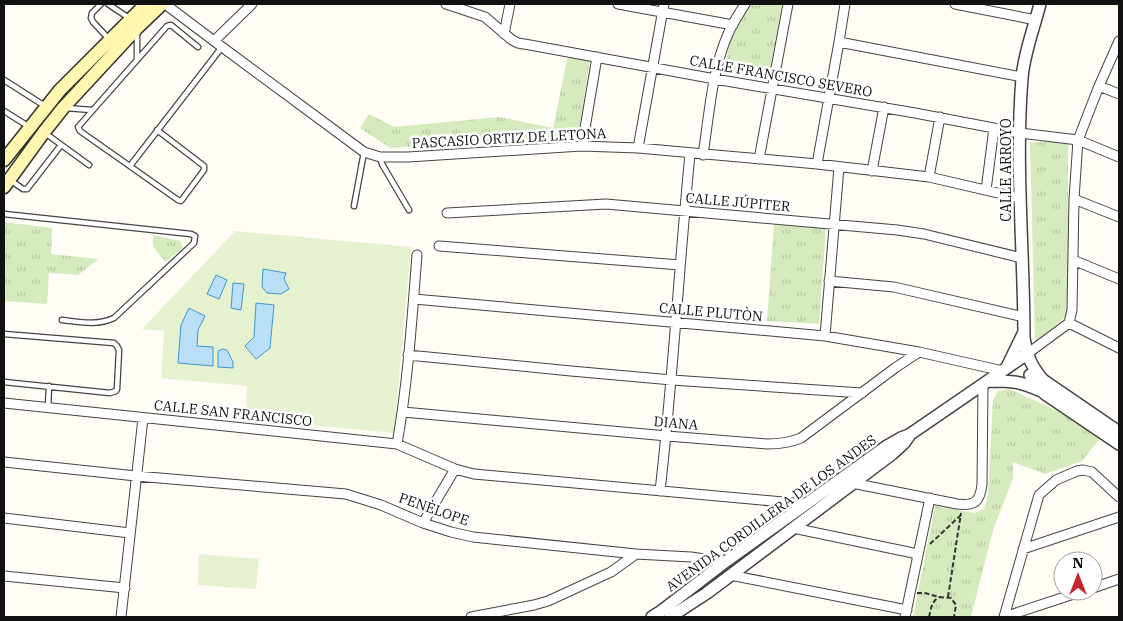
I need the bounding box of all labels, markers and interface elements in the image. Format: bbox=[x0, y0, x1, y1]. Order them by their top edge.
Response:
street label: CALLE FRANCISCO SEVERO bbox=[688, 51, 874, 101]
street label: CALLE ARROYO bbox=[997, 118, 1015, 222]
street label: PASCASIO ORTIZ DE LETONA bbox=[411, 124, 607, 152]
street label: CALLE JÚPITER bbox=[685, 187, 792, 216]
street label: CALLE PLUTÒN bbox=[658, 298, 764, 326]
street label: CALLE SAN FRANCISCO bbox=[153, 396, 313, 430]
street label: DIANA bbox=[653, 412, 699, 434]
street label: AVENIDA CORDILLERA DE LOS ANDES bbox=[662, 431, 880, 595]
street label: PENÈLOPE bbox=[396, 488, 472, 529]
north arrow bbox=[1053, 551, 1103, 601]
text: N bbox=[1072, 554, 1084, 572]

